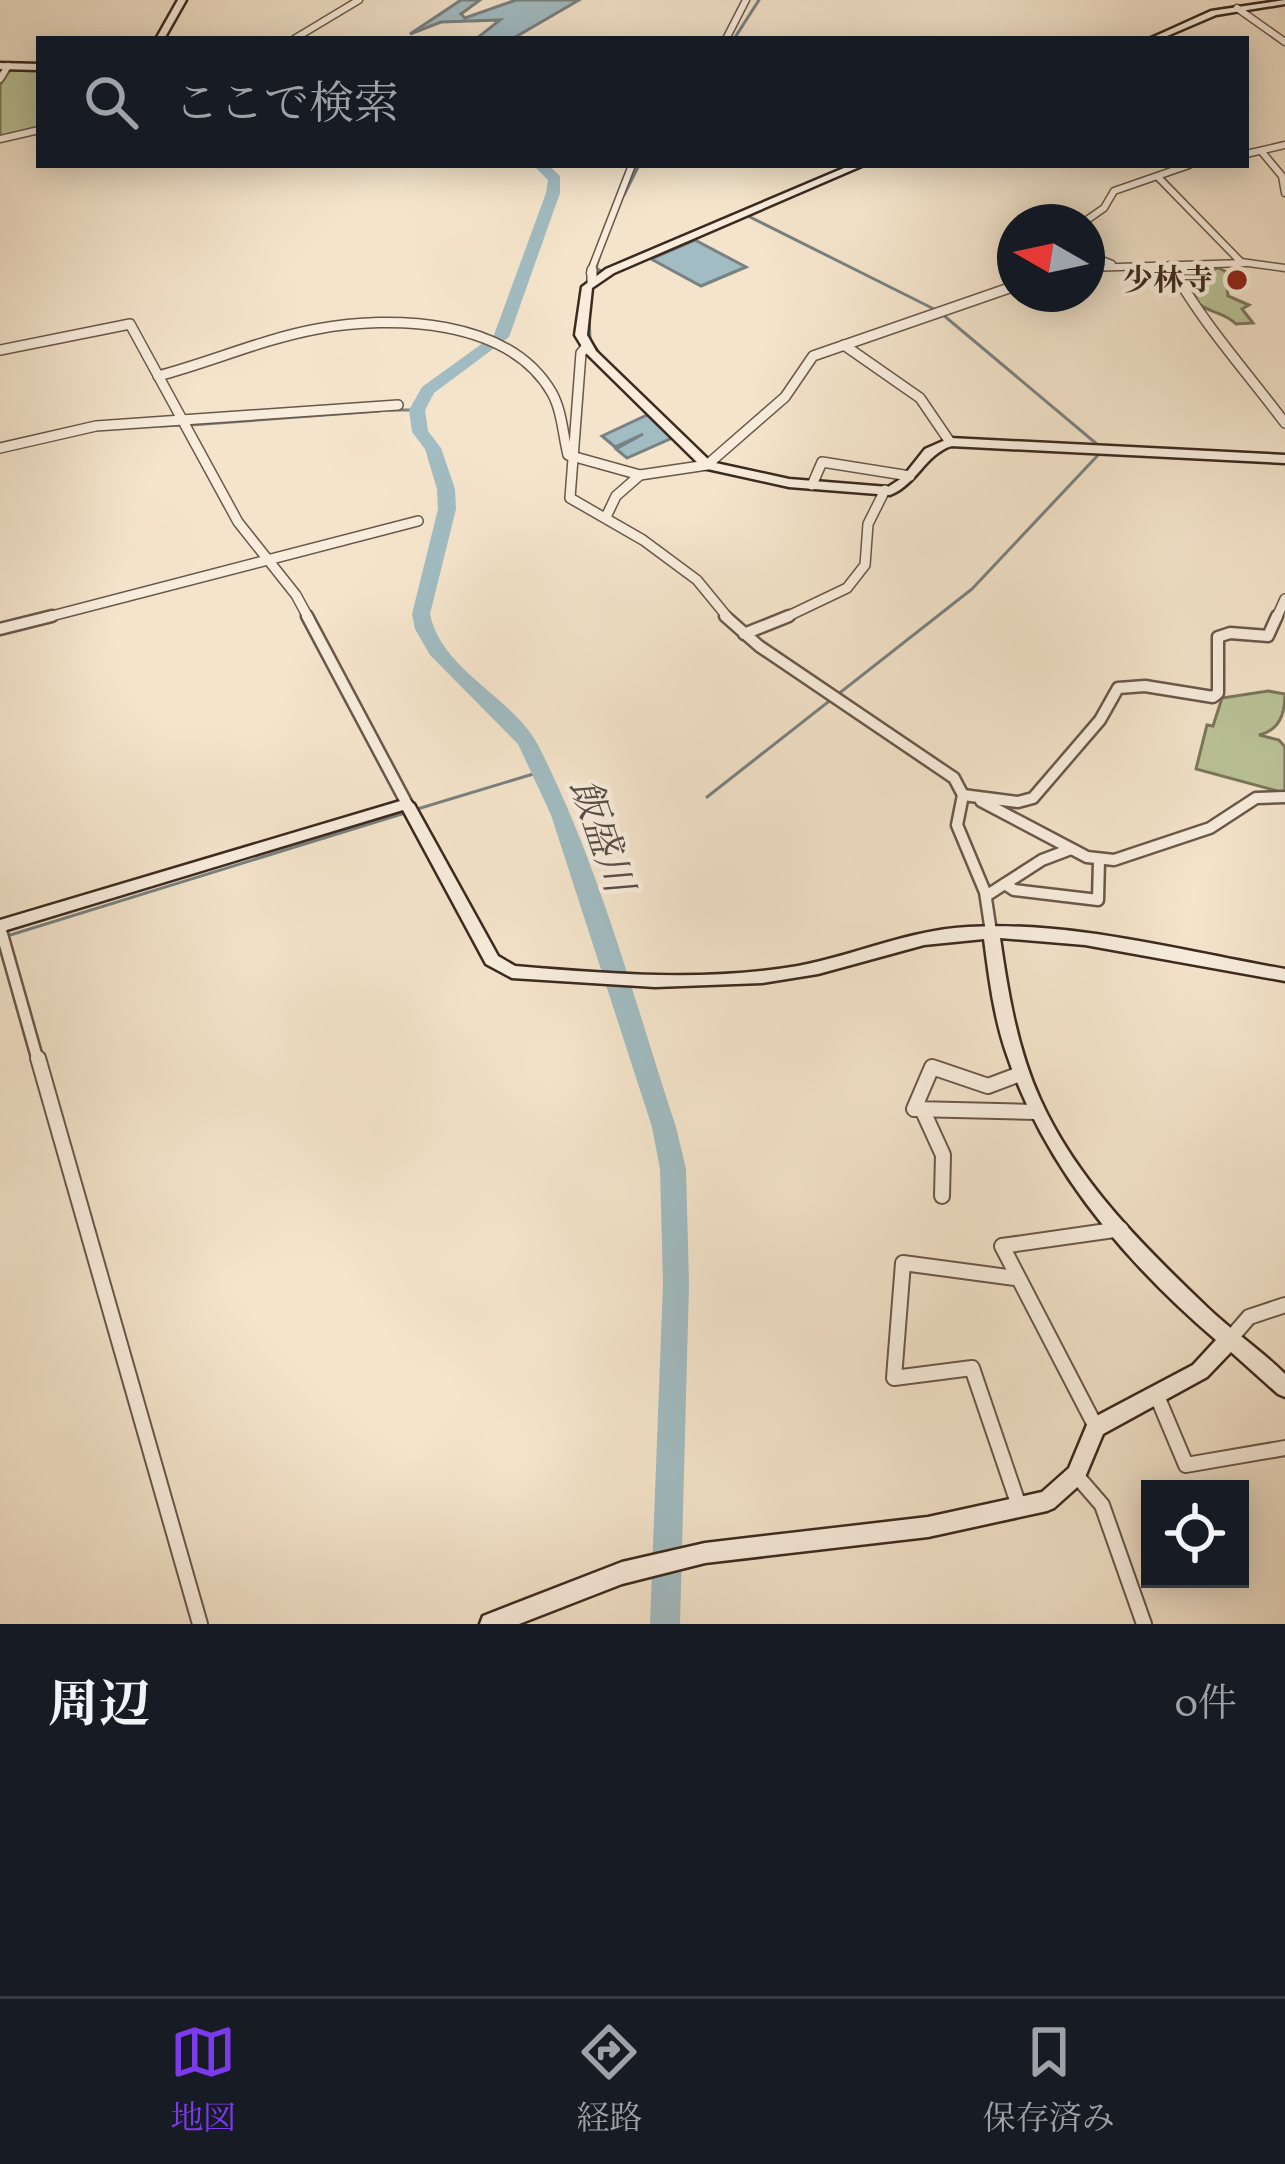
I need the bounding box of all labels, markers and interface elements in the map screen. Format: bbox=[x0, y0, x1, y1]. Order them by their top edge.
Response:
search box bbox=[36, 36, 1249, 168]
icon: search bbox=[78, 69, 144, 135]
text: ここで検索 bbox=[174, 75, 399, 138]
north arrow bbox=[997, 204, 1105, 312]
place label: 少林寺 bbox=[1123, 261, 1213, 303]
marker: 少林寺 bbox=[1224, 267, 1250, 293]
water label: 飯盛川 bbox=[555, 772, 645, 904]
map controls bbox=[1141, 1480, 1249, 1588]
button: locate bbox=[1141, 1480, 1249, 1588]
text: 周辺 bbox=[48, 1672, 150, 1743]
text: 0件 bbox=[1175, 1679, 1237, 1733]
tab: 地図 bbox=[170, 2019, 236, 2144]
tab: 経路 bbox=[576, 2019, 642, 2144]
tab: 保存済み bbox=[983, 2019, 1115, 2144]

